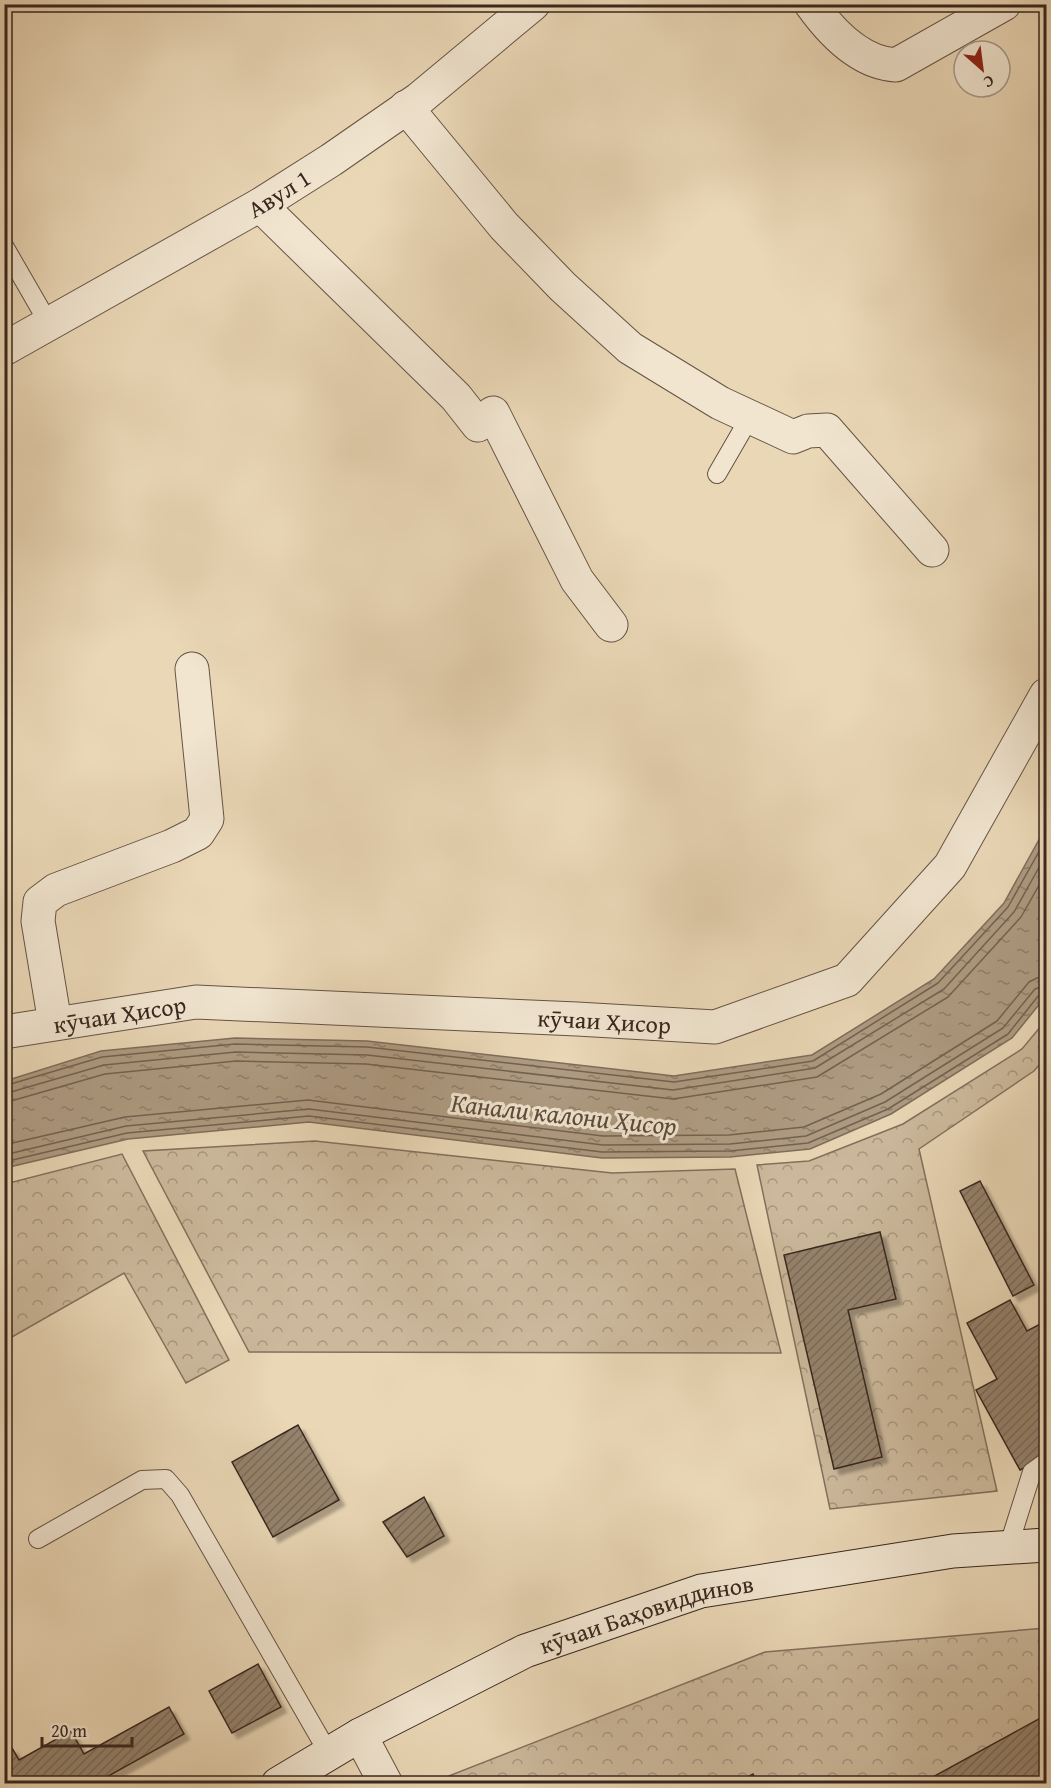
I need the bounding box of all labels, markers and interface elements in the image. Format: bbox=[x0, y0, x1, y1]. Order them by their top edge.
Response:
north arrow bbox=[952, 39, 1012, 99]
text: С bbox=[979, 70, 999, 95]
street label: Авул 1 bbox=[241, 160, 317, 226]
street label: кӯчаи Ҳисор bbox=[51, 986, 188, 1042]
street label: кӯчаи Ҳисор bbox=[537, 1000, 672, 1042]
water label: Канали калони Ҳисор bbox=[449, 1083, 679, 1145]
street label: кӯчаи Баҳовиддинов bbox=[534, 1565, 756, 1662]
scale bar bbox=[42, 1710, 132, 1748]
text: 20 m bbox=[51, 1717, 87, 1744]

